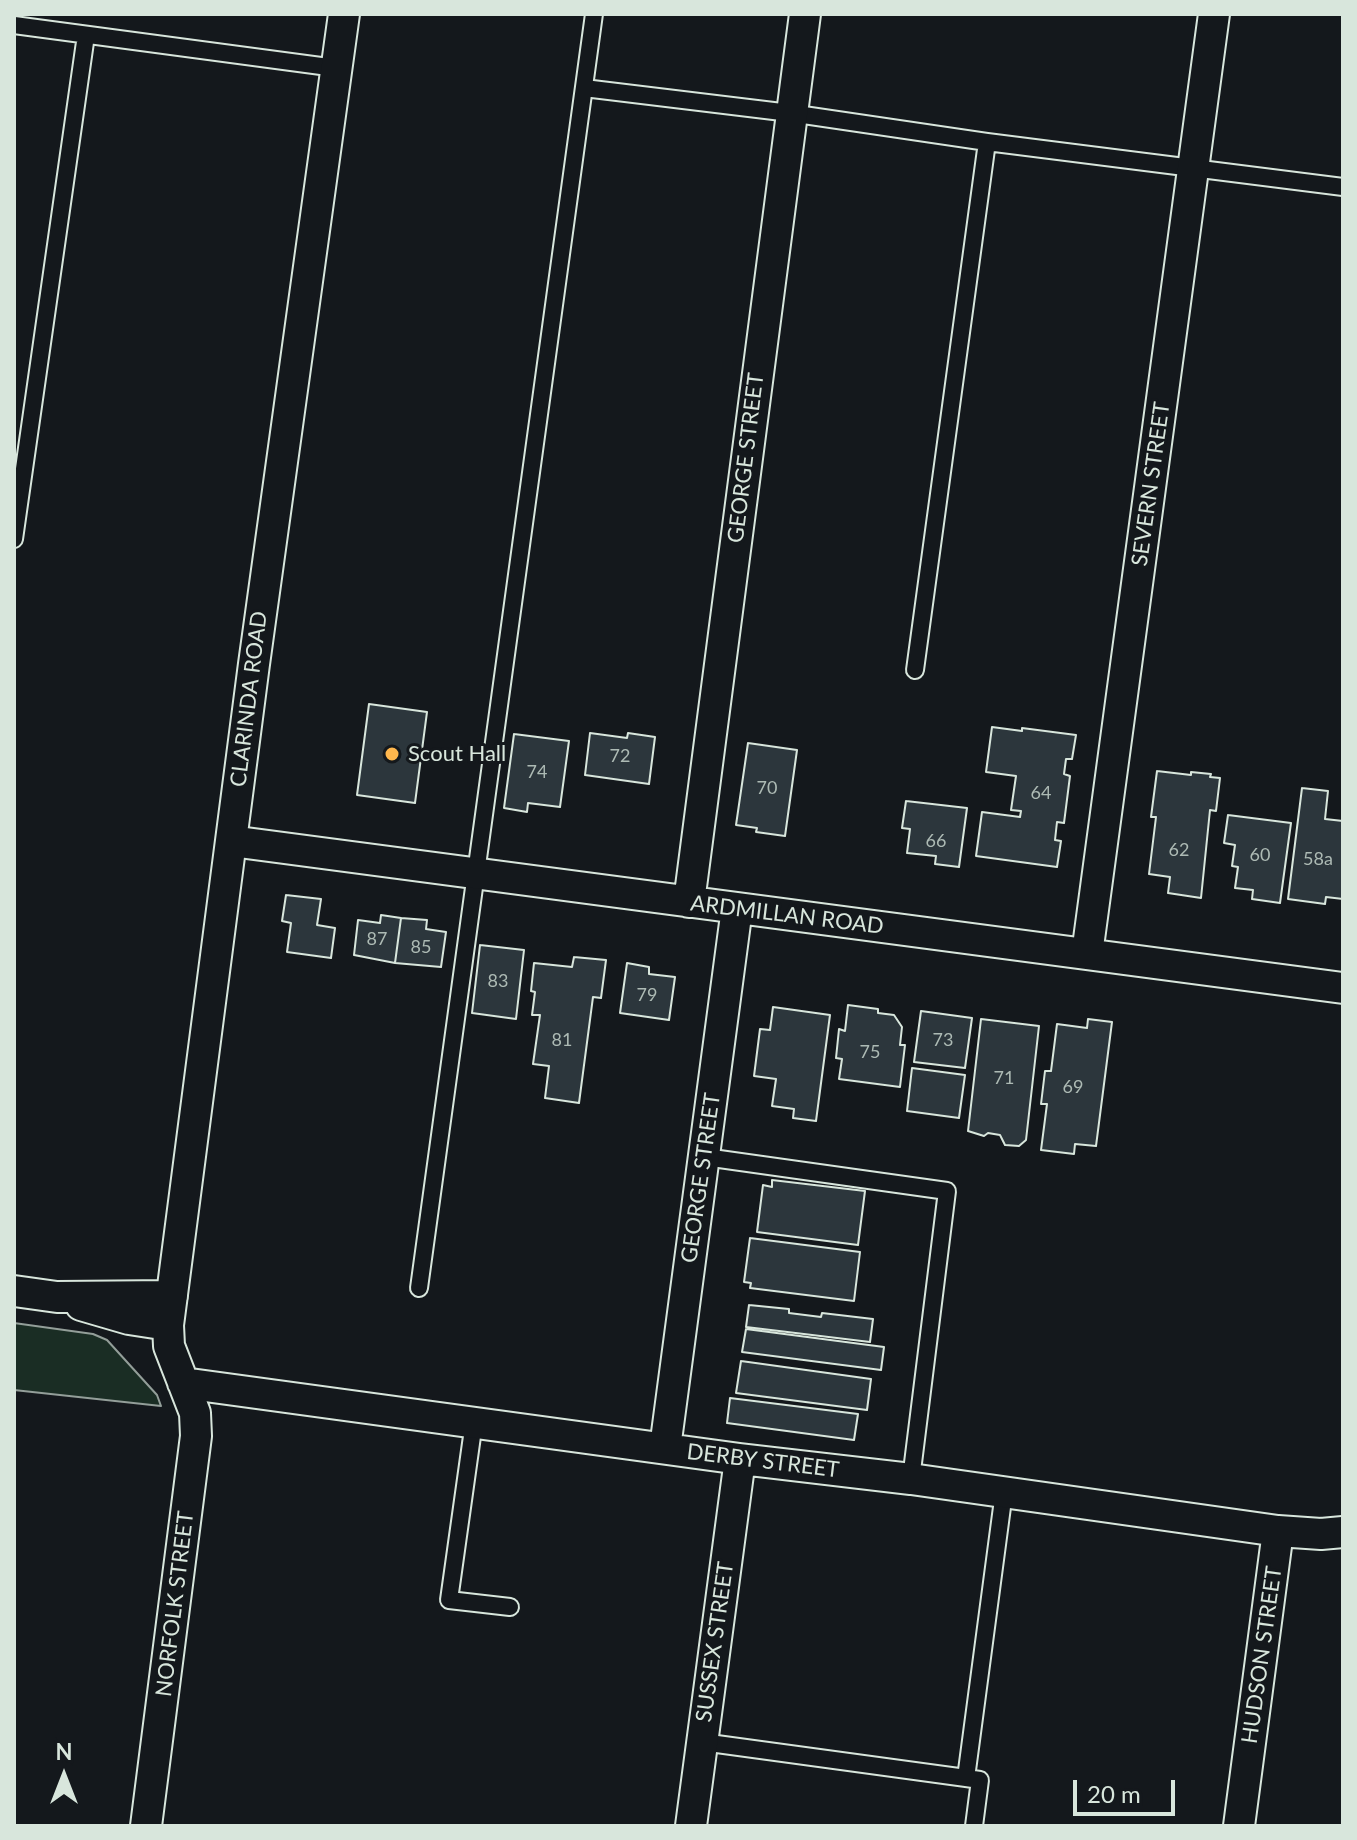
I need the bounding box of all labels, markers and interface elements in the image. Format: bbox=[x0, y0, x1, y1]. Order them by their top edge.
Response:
street label: GEORGE STREET bbox=[722, 371, 770, 545]
street label: SEVERN STREET bbox=[1126, 400, 1176, 568]
street label: CLARINDA ROAD bbox=[225, 610, 273, 788]
place label: Scout Hall bbox=[408, 741, 506, 767]
marker: Scout Hall bbox=[383, 745, 401, 763]
house number: 72 bbox=[610, 745, 630, 767]
house number: 74 bbox=[527, 761, 547, 783]
house number: 70 bbox=[757, 777, 777, 799]
house number: 64 bbox=[1031, 782, 1051, 804]
house number: 66 bbox=[926, 830, 946, 852]
house number: 62 bbox=[1169, 839, 1189, 861]
house number: 60 bbox=[1250, 844, 1270, 866]
house number: 58a bbox=[1303, 848, 1333, 870]
street label: ARDMILLAN ROAD bbox=[689, 890, 885, 940]
house number: 87 bbox=[367, 928, 387, 950]
house number: 85 bbox=[411, 936, 431, 958]
house number: 83 bbox=[488, 970, 508, 992]
house number: 79 bbox=[637, 984, 657, 1006]
house number: 81 bbox=[552, 1029, 572, 1051]
house number: 73 bbox=[933, 1029, 953, 1051]
house number: 75 bbox=[860, 1041, 880, 1063]
house number: 71 bbox=[994, 1067, 1014, 1089]
house number: 69 bbox=[1063, 1076, 1083, 1098]
street label: GEORGE STREET bbox=[676, 1091, 726, 1265]
street label: DERBY STREET bbox=[685, 1439, 841, 1483]
street label: NORFOLK STREET bbox=[151, 1510, 199, 1698]
street label: SUSSEX STREET bbox=[691, 1560, 739, 1724]
street label: HUDSON STREET bbox=[1236, 1565, 1288, 1745]
north arrow bbox=[24, 1736, 104, 1816]
text: N bbox=[56, 1738, 72, 1765]
scale bar bbox=[1077, 1764, 1179, 1814]
text: 20 m bbox=[1087, 1779, 1141, 1808]

